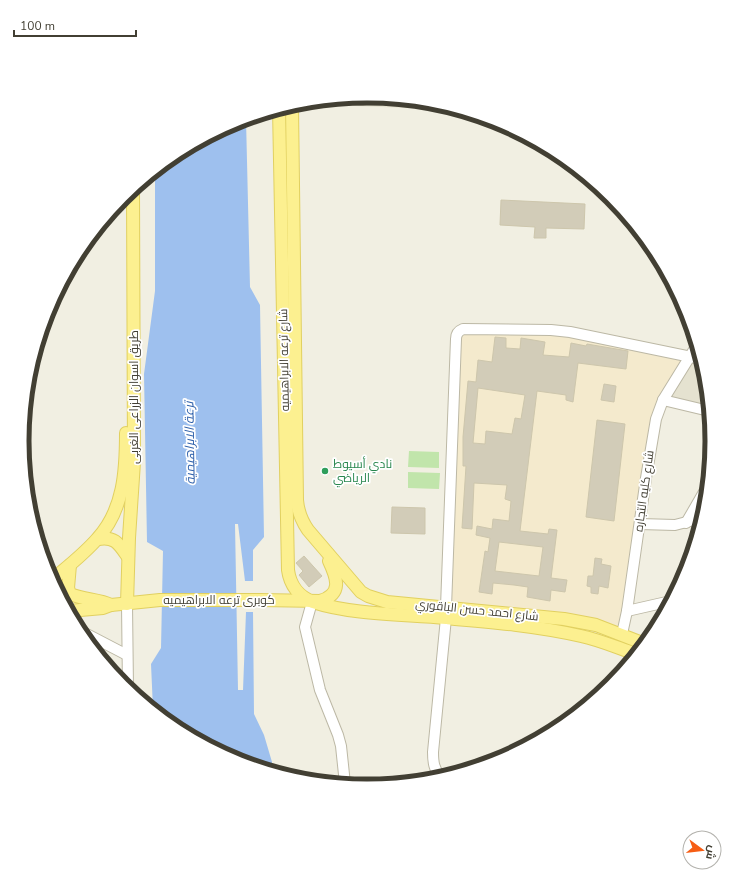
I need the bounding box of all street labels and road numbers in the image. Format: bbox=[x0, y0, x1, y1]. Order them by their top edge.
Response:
street label: شارع ترعه الابراهيميه bbox=[275, 308, 293, 412]
street label: طريق اسوان الزراعى الغربى bbox=[126, 330, 142, 464]
street label: شارع كليه التجاره bbox=[630, 449, 658, 533]
street label: كوبرى ترعه الابراهيميه bbox=[163, 592, 275, 608]
street label: شارع احمد حسن الباقوري bbox=[414, 596, 539, 626]

